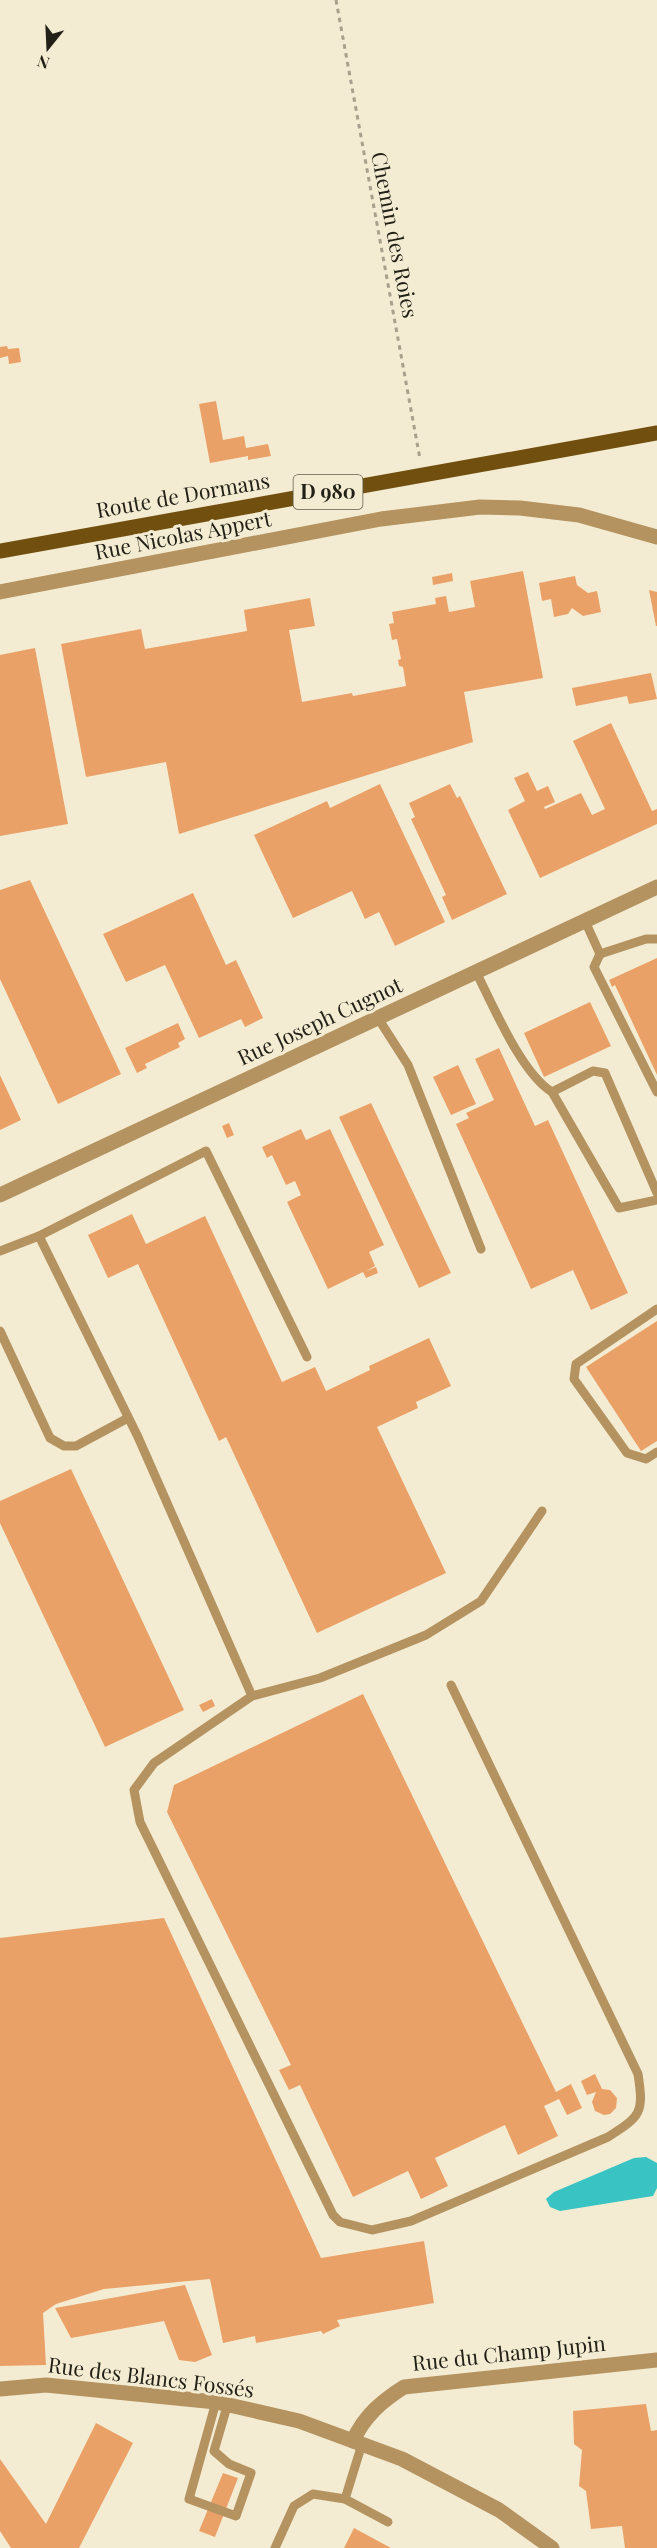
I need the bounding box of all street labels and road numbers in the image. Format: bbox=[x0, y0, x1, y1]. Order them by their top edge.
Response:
street label: Chemin des Roies bbox=[366, 149, 426, 320]
street label: Route de Dormans bbox=[94, 465, 272, 523]
road number: D 980 bbox=[294, 475, 362, 509]
street label: Rue Nicolas Appert bbox=[92, 503, 274, 565]
street label: Rue Joseph Cugnot bbox=[232, 970, 407, 1071]
street label: Rue du Champ Jupin bbox=[411, 2328, 607, 2376]
street label: Rue des Blancs Fossés bbox=[47, 2349, 256, 2403]

